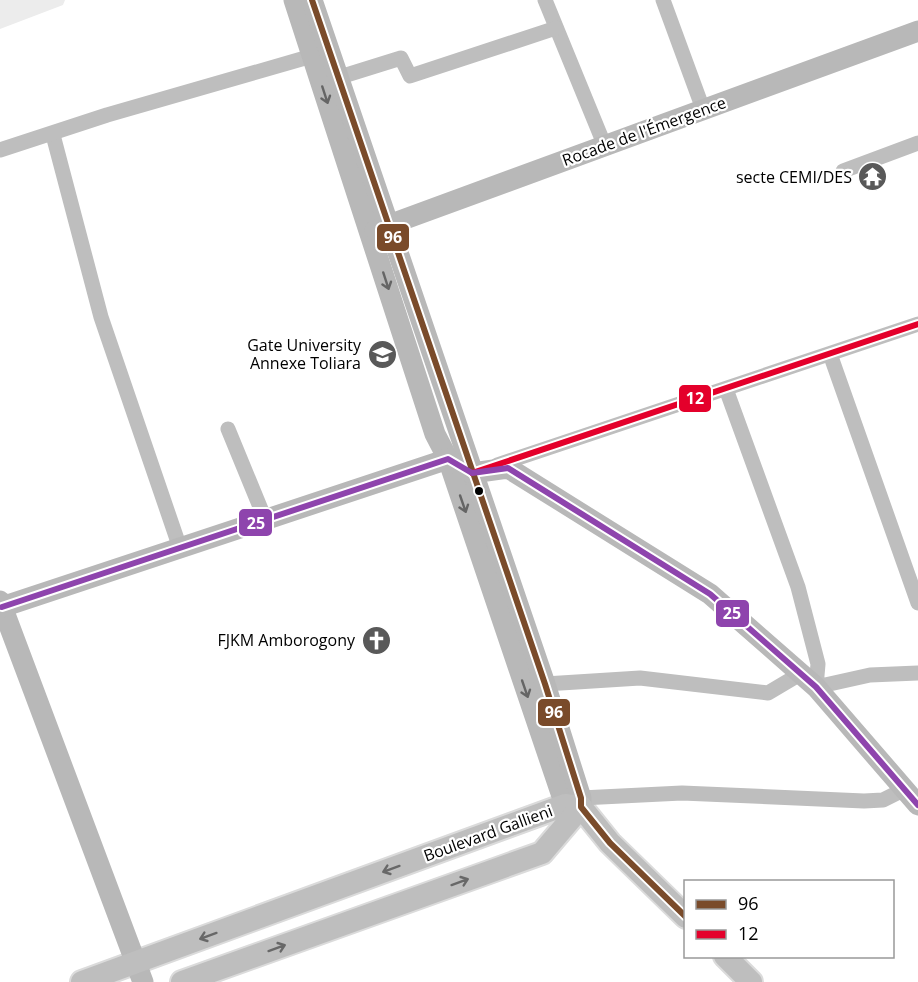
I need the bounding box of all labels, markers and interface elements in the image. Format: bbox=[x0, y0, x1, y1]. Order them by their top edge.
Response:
one-way arrow bbox=[320, 85, 331, 104]
street label: Rocade de l'Émergence bbox=[559, 91, 729, 171]
temple icon: secte CEMI/DES bbox=[857, 161, 889, 193]
place label: secte CEMI/DES bbox=[736, 166, 852, 188]
line badge: 96 bbox=[376, 223, 410, 252]
text: 96 bbox=[384, 226, 402, 248]
one-way arrow bbox=[381, 271, 392, 290]
place label: Gate University Annexe Toliara bbox=[247, 334, 362, 374]
school or university icon: Gate University Annexe Toliara bbox=[366, 338, 398, 370]
line badge: 12 bbox=[678, 384, 712, 413]
text: 12 bbox=[686, 387, 704, 409]
unlabelled marker bbox=[473, 485, 485, 497]
one-way arrow bbox=[458, 495, 469, 514]
line badge: 25 bbox=[238, 508, 273, 537]
text: 25 bbox=[247, 512, 265, 534]
line badge: 25 bbox=[715, 599, 750, 628]
text: 25 bbox=[723, 602, 741, 624]
church icon: FJKM Amborogony bbox=[360, 624, 392, 656]
place label: FJKM Amborogony bbox=[217, 629, 356, 651]
one-way arrow bbox=[521, 679, 532, 698]
line badge: 96 bbox=[537, 698, 571, 727]
text: 96 bbox=[545, 701, 563, 723]
street label: Boulevard Gallieni bbox=[421, 799, 555, 867]
one-way arrow bbox=[383, 864, 401, 875]
one-way arrow bbox=[450, 876, 469, 887]
legend bbox=[684, 880, 894, 958]
text: 96 bbox=[738, 891, 759, 915]
text: 12 bbox=[738, 921, 759, 945]
one-way arrow bbox=[199, 931, 218, 942]
one-way arrow bbox=[267, 942, 286, 953]

